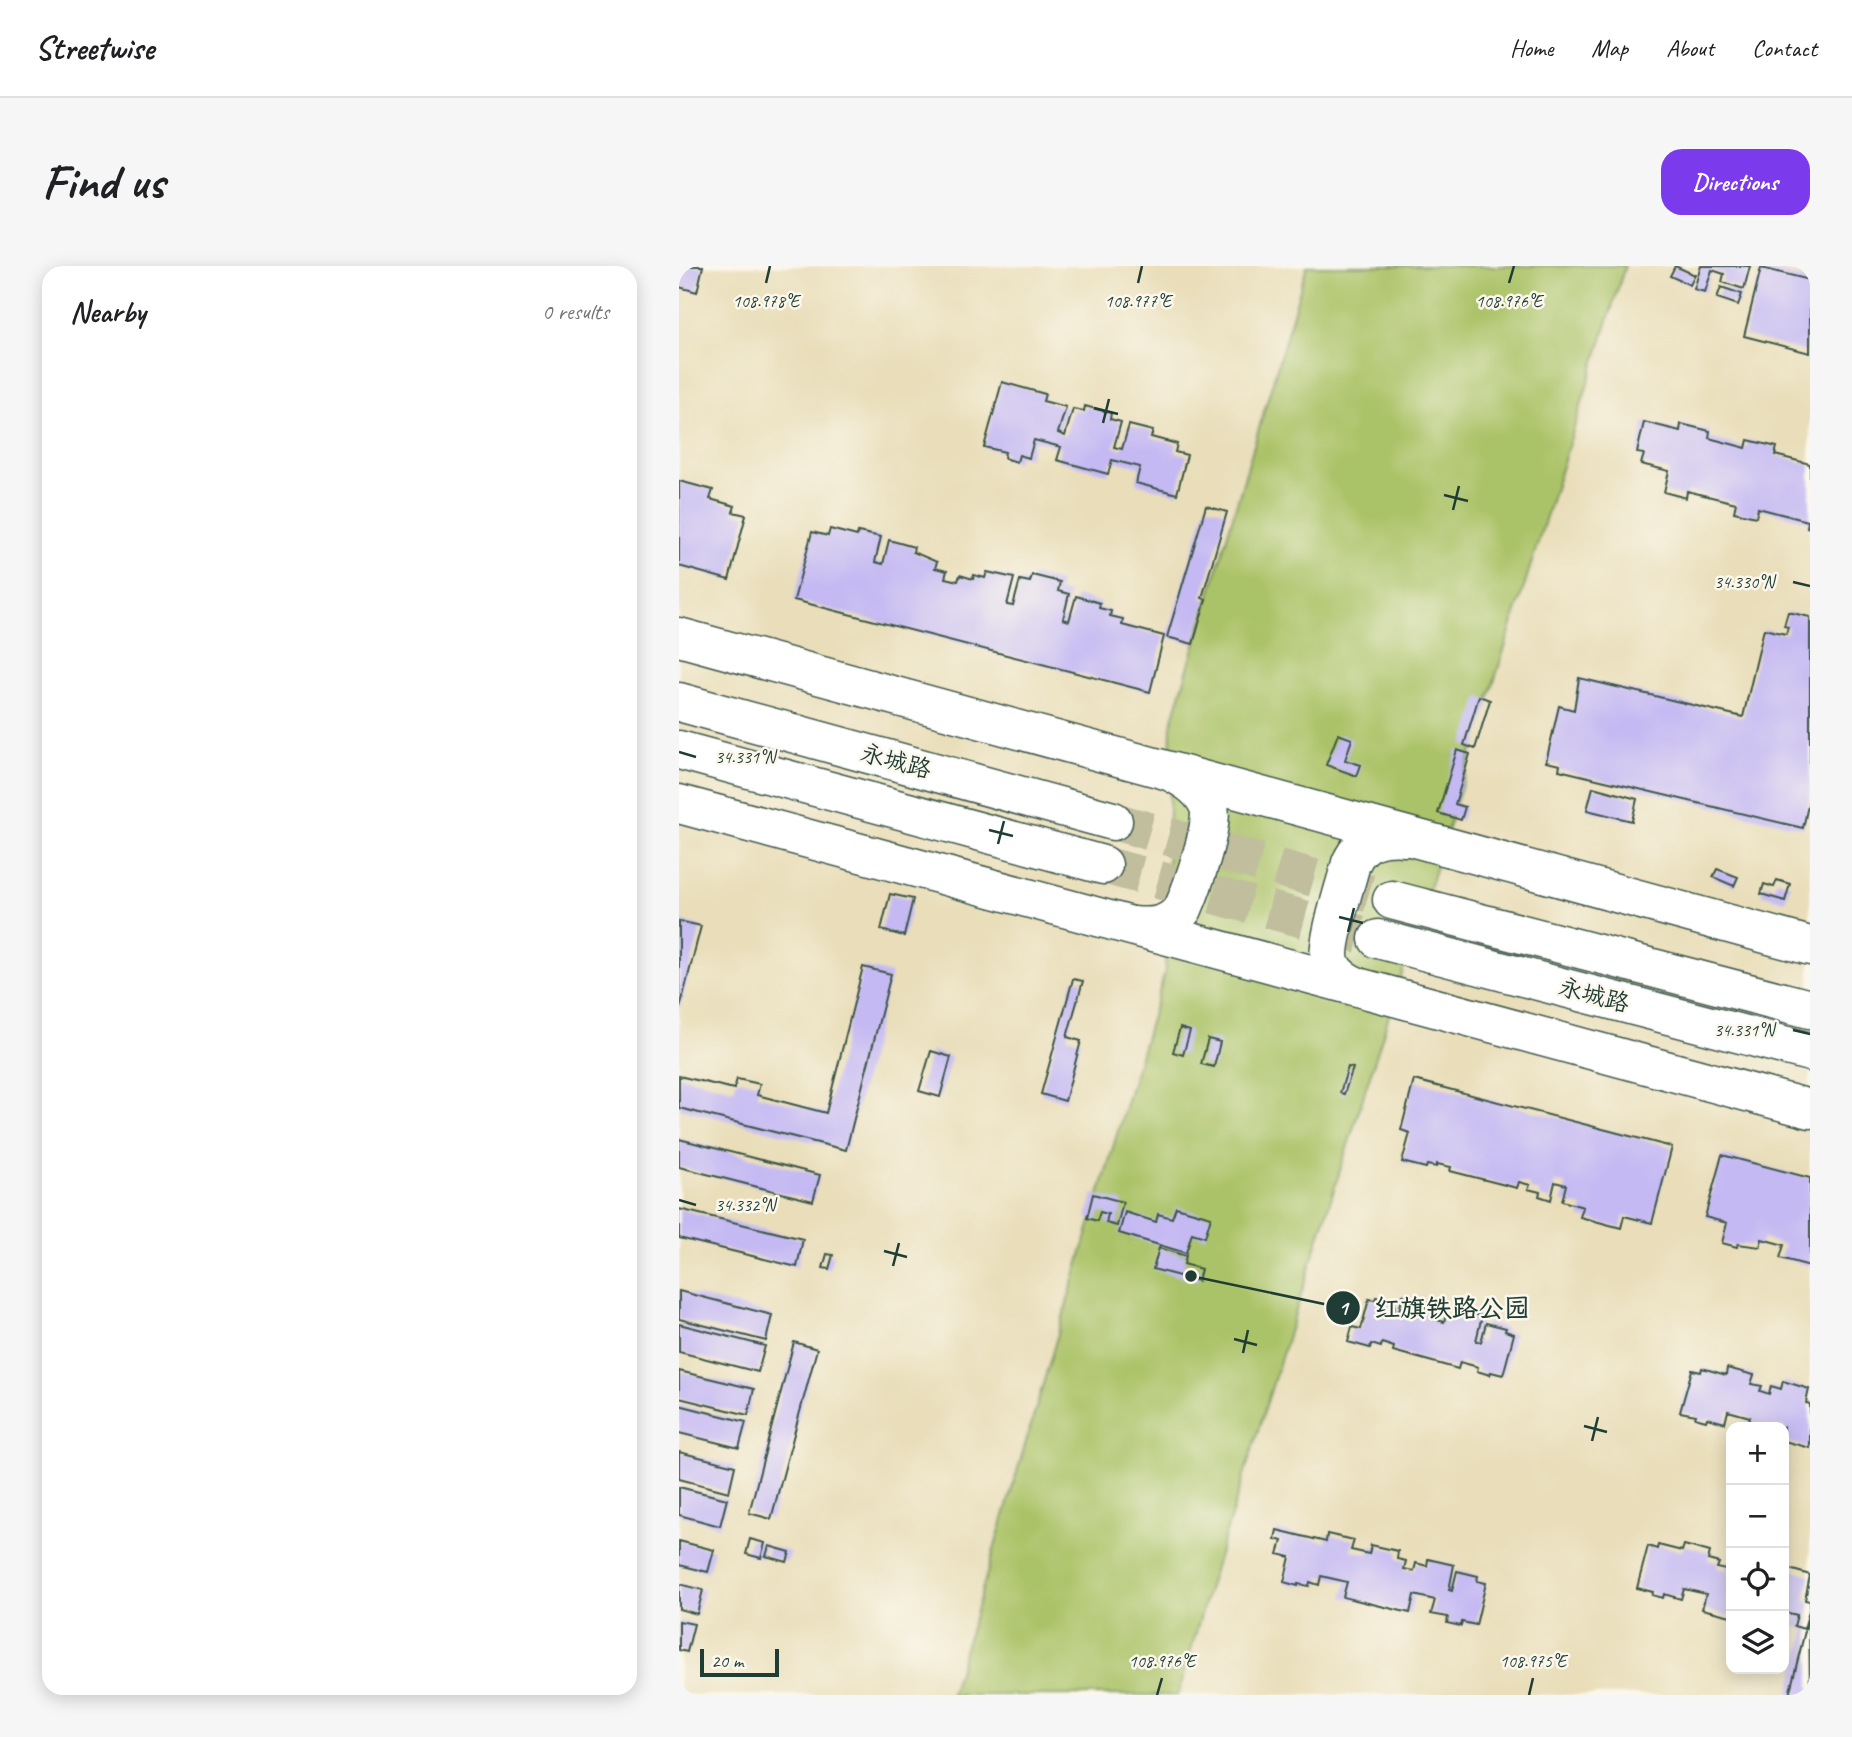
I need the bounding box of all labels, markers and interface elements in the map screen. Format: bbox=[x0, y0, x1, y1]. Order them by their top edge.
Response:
text: Streetwise bbox=[35, 27, 154, 69]
text: Home bbox=[1510, 33, 1553, 63]
text: Map bbox=[1591, 33, 1628, 63]
text: About bbox=[1666, 33, 1714, 63]
text: Contact bbox=[1752, 33, 1817, 63]
button: Directions bbox=[1661, 149, 1810, 215]
text: Find us bbox=[42, 151, 164, 213]
text: 108.978°E bbox=[733, 290, 802, 312]
text: 108.977°E bbox=[1105, 290, 1174, 312]
text: 108.976°E bbox=[1476, 290, 1545, 312]
text: Nearby bbox=[70, 293, 146, 331]
text: 0 results bbox=[542, 297, 609, 326]
text: 34.330°N bbox=[1714, 571, 1777, 593]
street label: 永城路 bbox=[857, 737, 935, 785]
text: 34.331°N bbox=[715, 746, 778, 768]
street label: 永城路 bbox=[1555, 971, 1633, 1019]
text: 34.331°N bbox=[1714, 1019, 1777, 1041]
text: 34.332°N bbox=[715, 1194, 778, 1216]
callout: 红旗铁路公园 bbox=[1325, 1285, 1544, 1332]
text: 红旗铁路公园 bbox=[1374, 1292, 1530, 1325]
text: 1 bbox=[1338, 1295, 1350, 1321]
map controls bbox=[1726, 1422, 1789, 1674]
button: + bbox=[1726, 1422, 1789, 1485]
button: − bbox=[1726, 1485, 1789, 1548]
button: locate bbox=[1726, 1548, 1789, 1611]
button: layers bbox=[1726, 1611, 1789, 1674]
scale bar bbox=[700, 1646, 779, 1678]
text: 20 m bbox=[711, 1649, 743, 1673]
text: 108.976°E bbox=[1129, 1650, 1198, 1672]
text: 108.975°E bbox=[1500, 1650, 1569, 1672]

